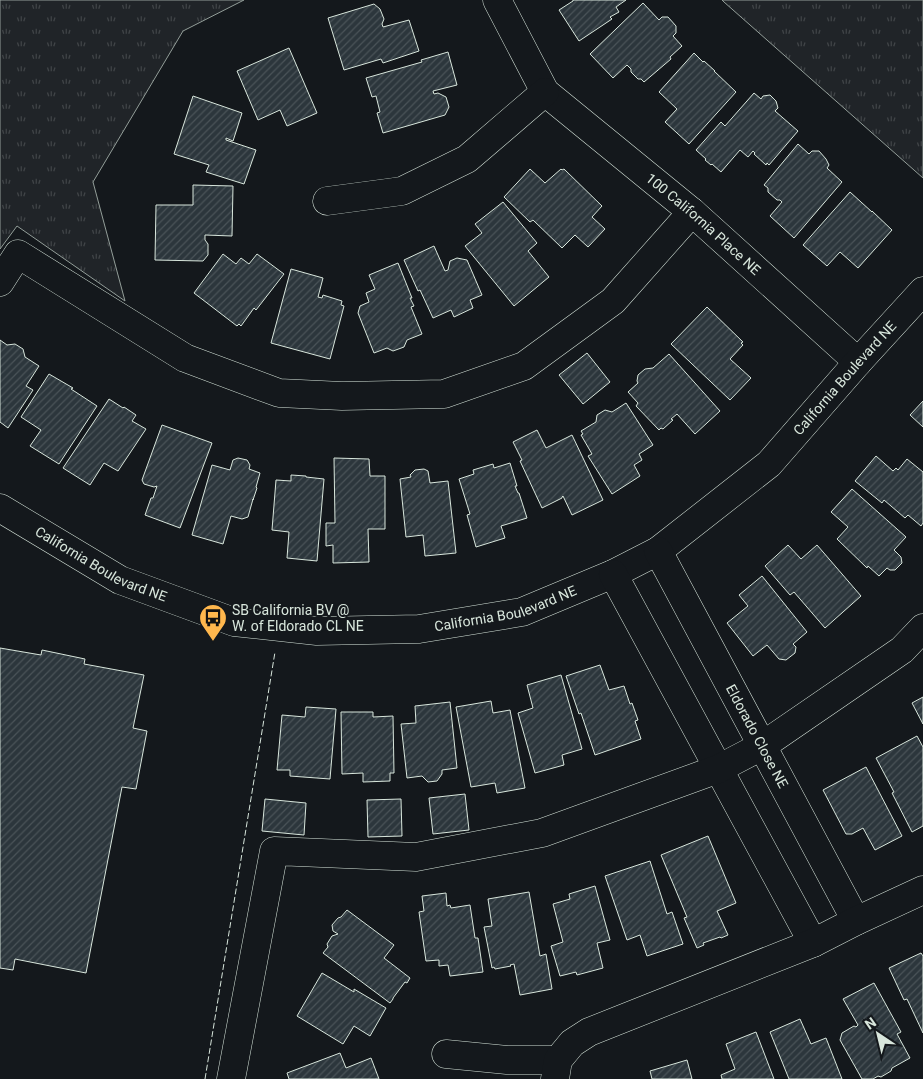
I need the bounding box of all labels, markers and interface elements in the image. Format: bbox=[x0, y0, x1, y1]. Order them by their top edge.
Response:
street label: 100 California Place NE bbox=[643, 170, 764, 278]
street label: California Boulevard NE bbox=[790, 318, 899, 438]
street label: California Boulevard NE bbox=[32, 523, 169, 605]
street label: California Boulevard NE bbox=[433, 582, 579, 634]
place label: SB California BV @ W. of Eldorado CL NE bbox=[232, 602, 364, 634]
bus stop icon: SB California BV @ W. of Eldorado CL NE bbox=[198, 603, 228, 642]
street label: Eldorado Close NE bbox=[723, 682, 791, 791]
north arrow bbox=[853, 1009, 903, 1059]
text: N bbox=[862, 1014, 879, 1033]

